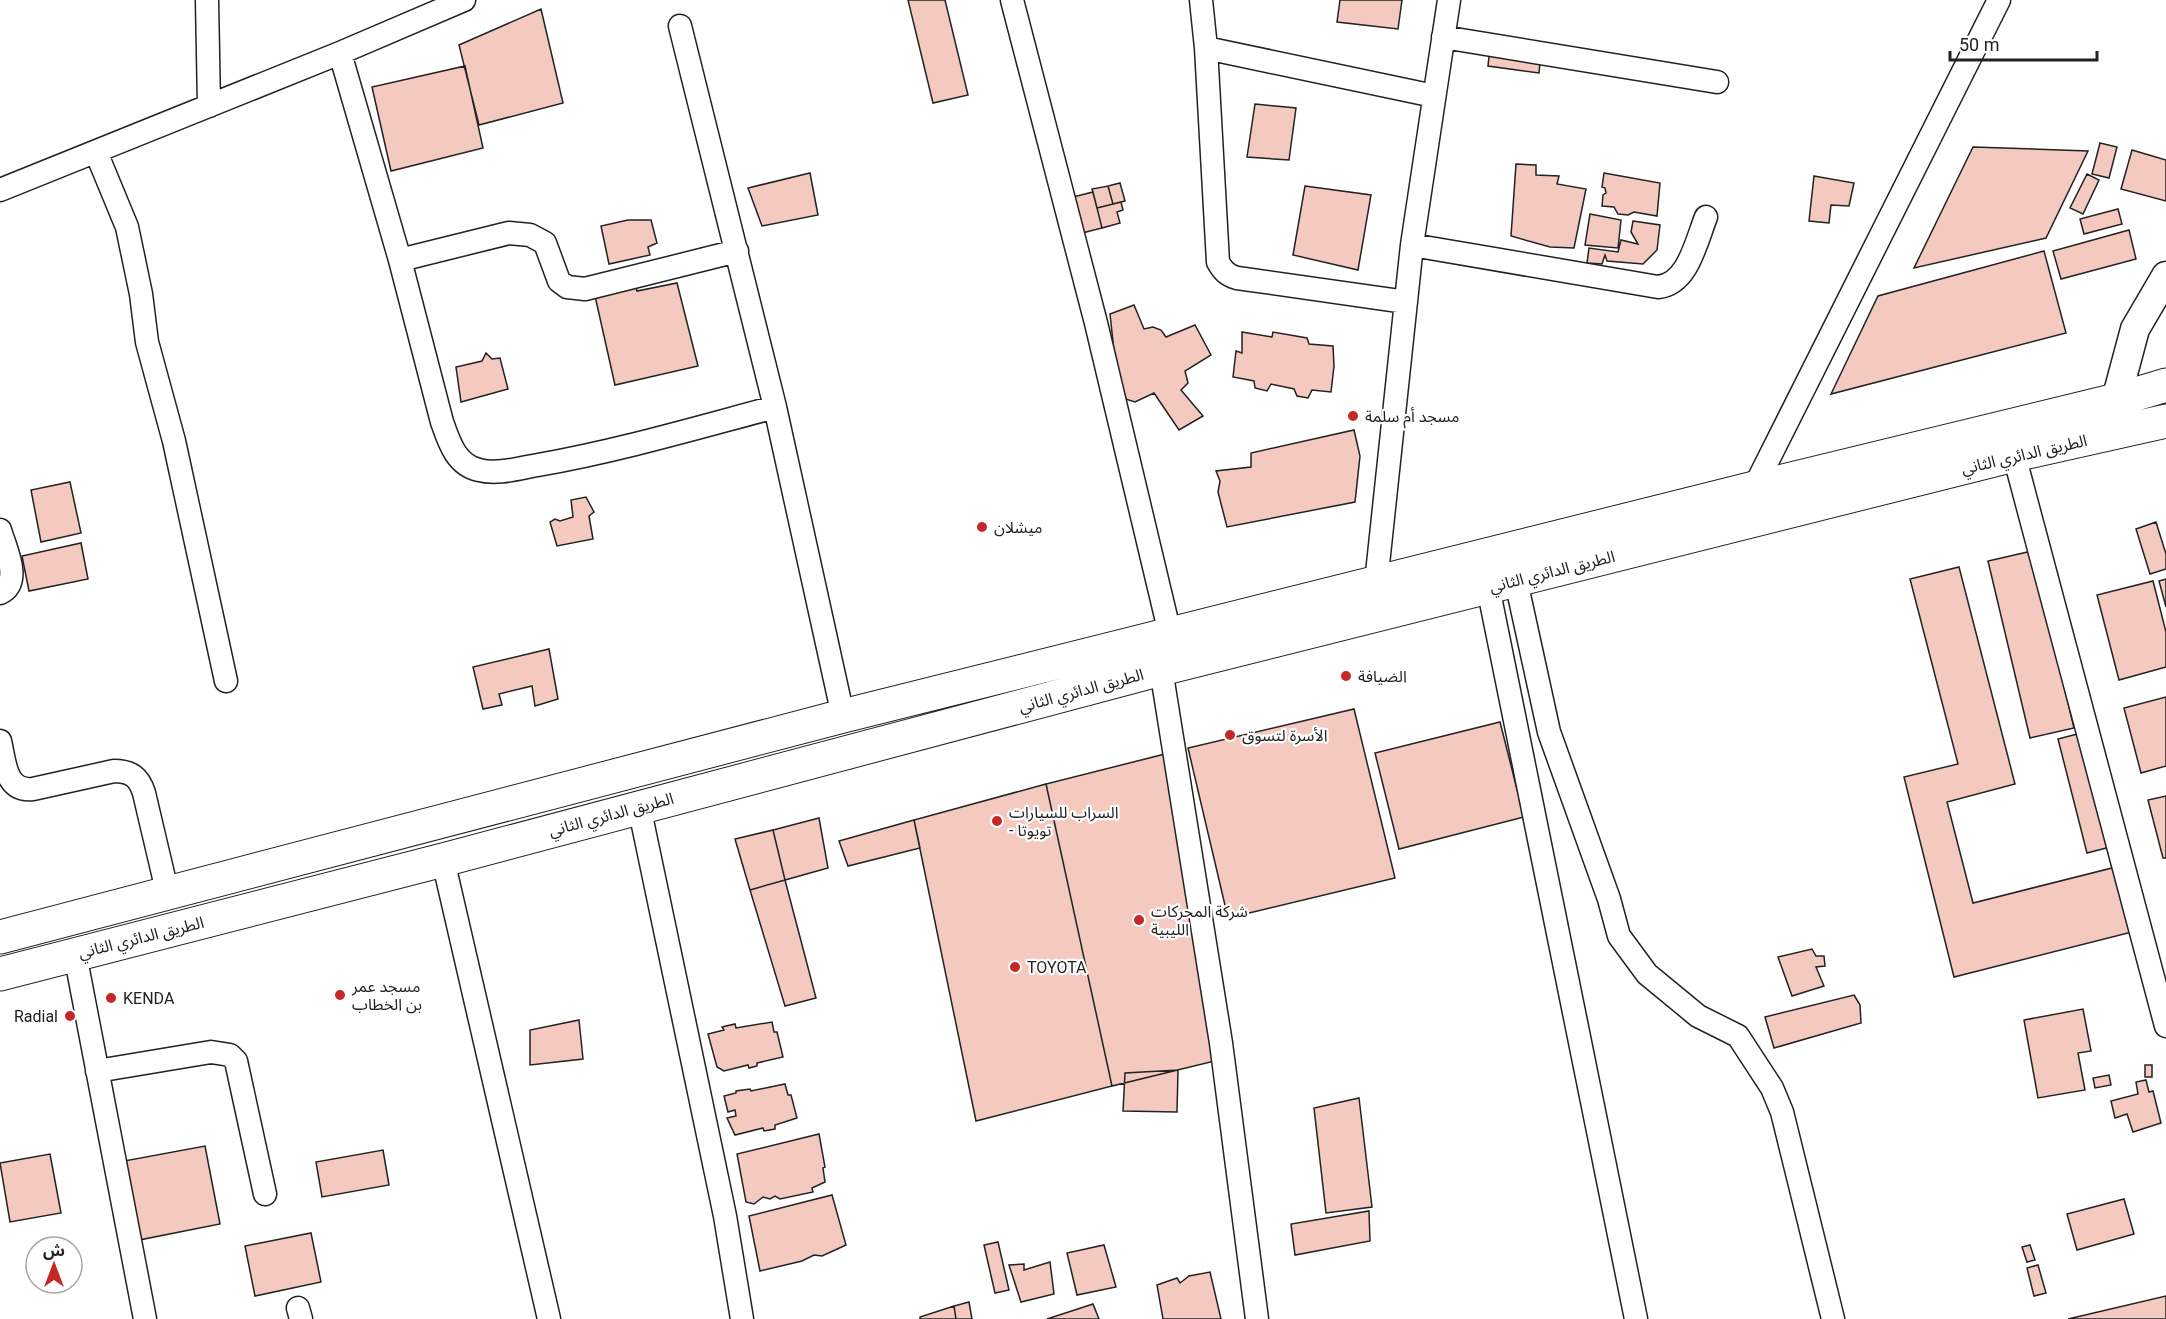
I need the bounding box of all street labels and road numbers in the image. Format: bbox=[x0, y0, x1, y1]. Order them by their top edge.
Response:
street label: الطريق الدائري الثاني bbox=[1959, 431, 2090, 481]
street label: الطريق الدائري الثاني bbox=[1487, 547, 1617, 599]
street label: الطريق الدائري الثاني bbox=[1017, 665, 1146, 719]
street label: الطريق الدائري الثاني bbox=[547, 789, 676, 843]
street label: الطريق الدائري الثاني bbox=[76, 913, 206, 965]

